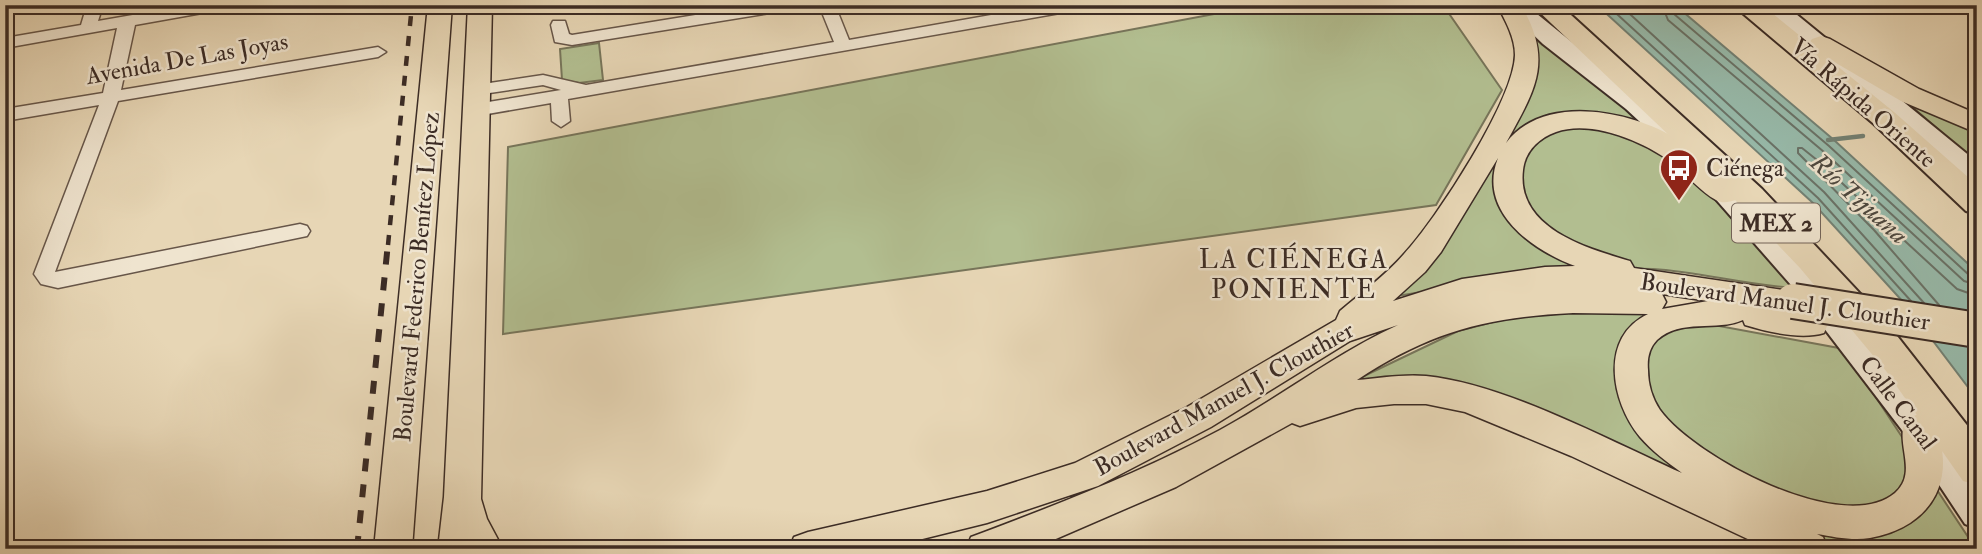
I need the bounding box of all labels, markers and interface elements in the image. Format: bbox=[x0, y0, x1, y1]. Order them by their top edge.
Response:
street label: Avenida De Las Joyas bbox=[83, 26, 290, 92]
street label: Vía Rápida Oriente bbox=[1784, 31, 1942, 175]
street label: Boulevard Federico Benítez López bbox=[387, 110, 447, 443]
water label: Río Tijuana bbox=[1803, 146, 1915, 251]
bus stop icon: Ciénega bbox=[1658, 147, 1700, 202]
place label: Ciénega bbox=[1706, 153, 1785, 184]
road number: MEX 2 bbox=[1732, 204, 1820, 243]
district label: LA CIÉNEGA PONIENTE bbox=[1199, 242, 1389, 306]
street label: Boulevard Manuel J. Clouthier bbox=[1638, 266, 1932, 338]
street label: Boulevard Manuel J. Clouthier bbox=[1089, 315, 1359, 483]
street label: Calle Canal bbox=[1852, 350, 1944, 456]

